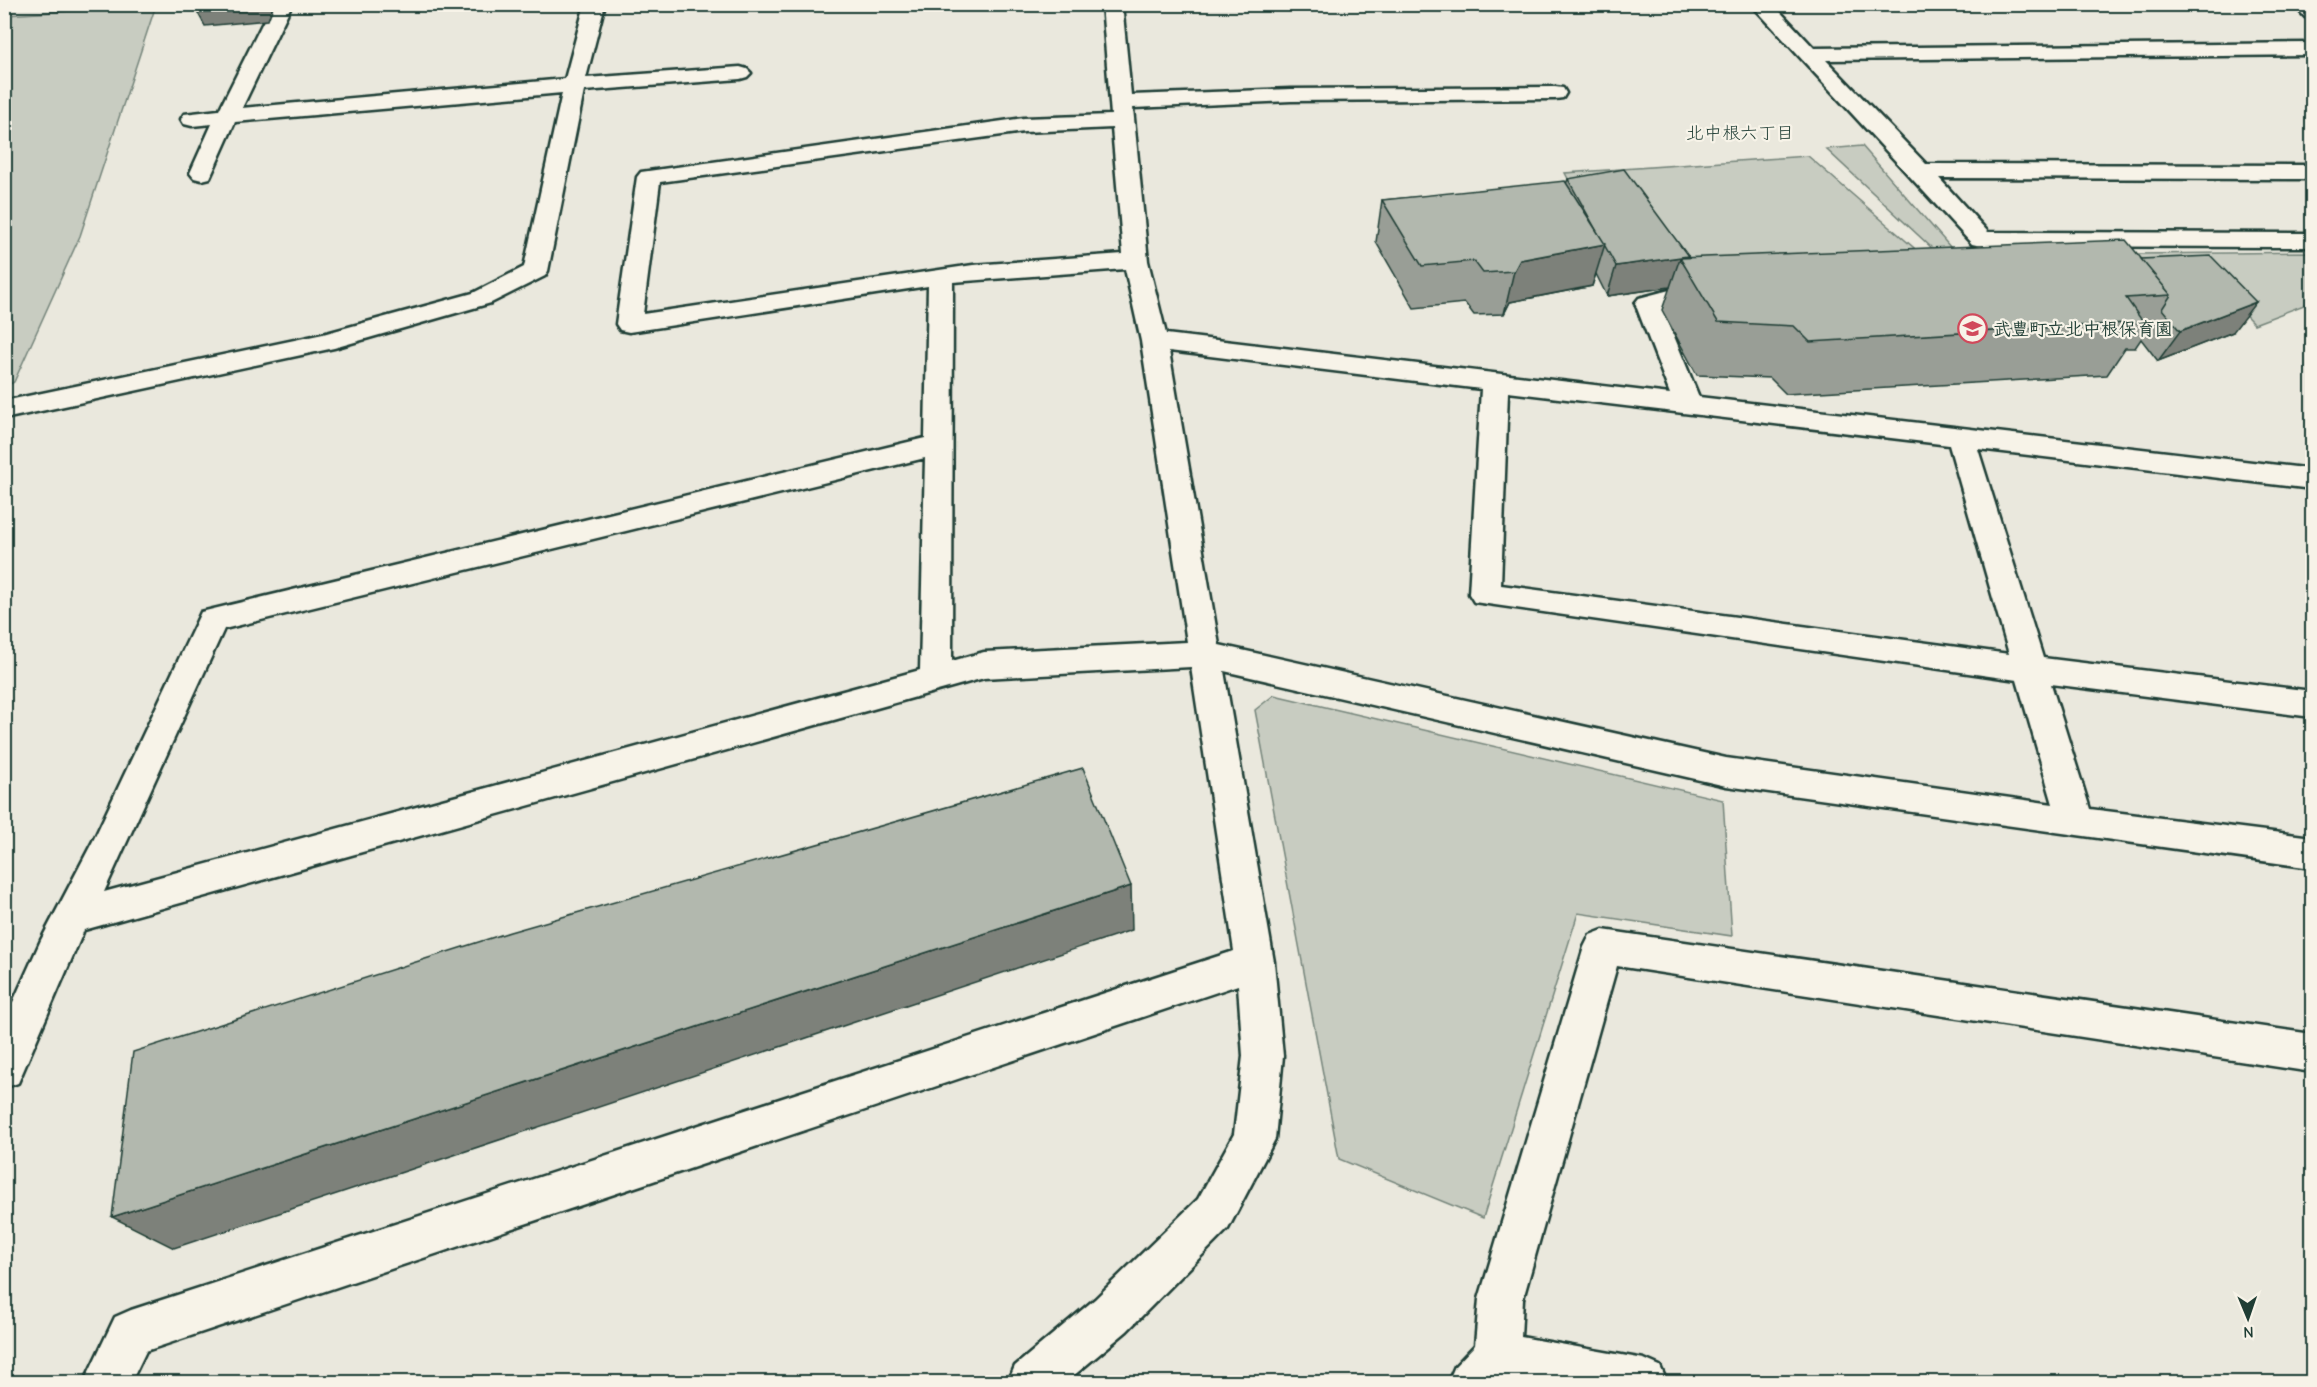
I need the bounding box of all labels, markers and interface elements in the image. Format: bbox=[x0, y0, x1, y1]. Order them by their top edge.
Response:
district label: 北中根六丁目 bbox=[1686, 123, 1794, 144]
school or university icon: 武豊町立北中根保育園 bbox=[1956, 313, 1988, 345]
place label: 武豊町立北中根保育園 bbox=[1993, 319, 2173, 340]
north arrow bbox=[2218, 1288, 2278, 1348]
text: N bbox=[2243, 1323, 2254, 1341]

